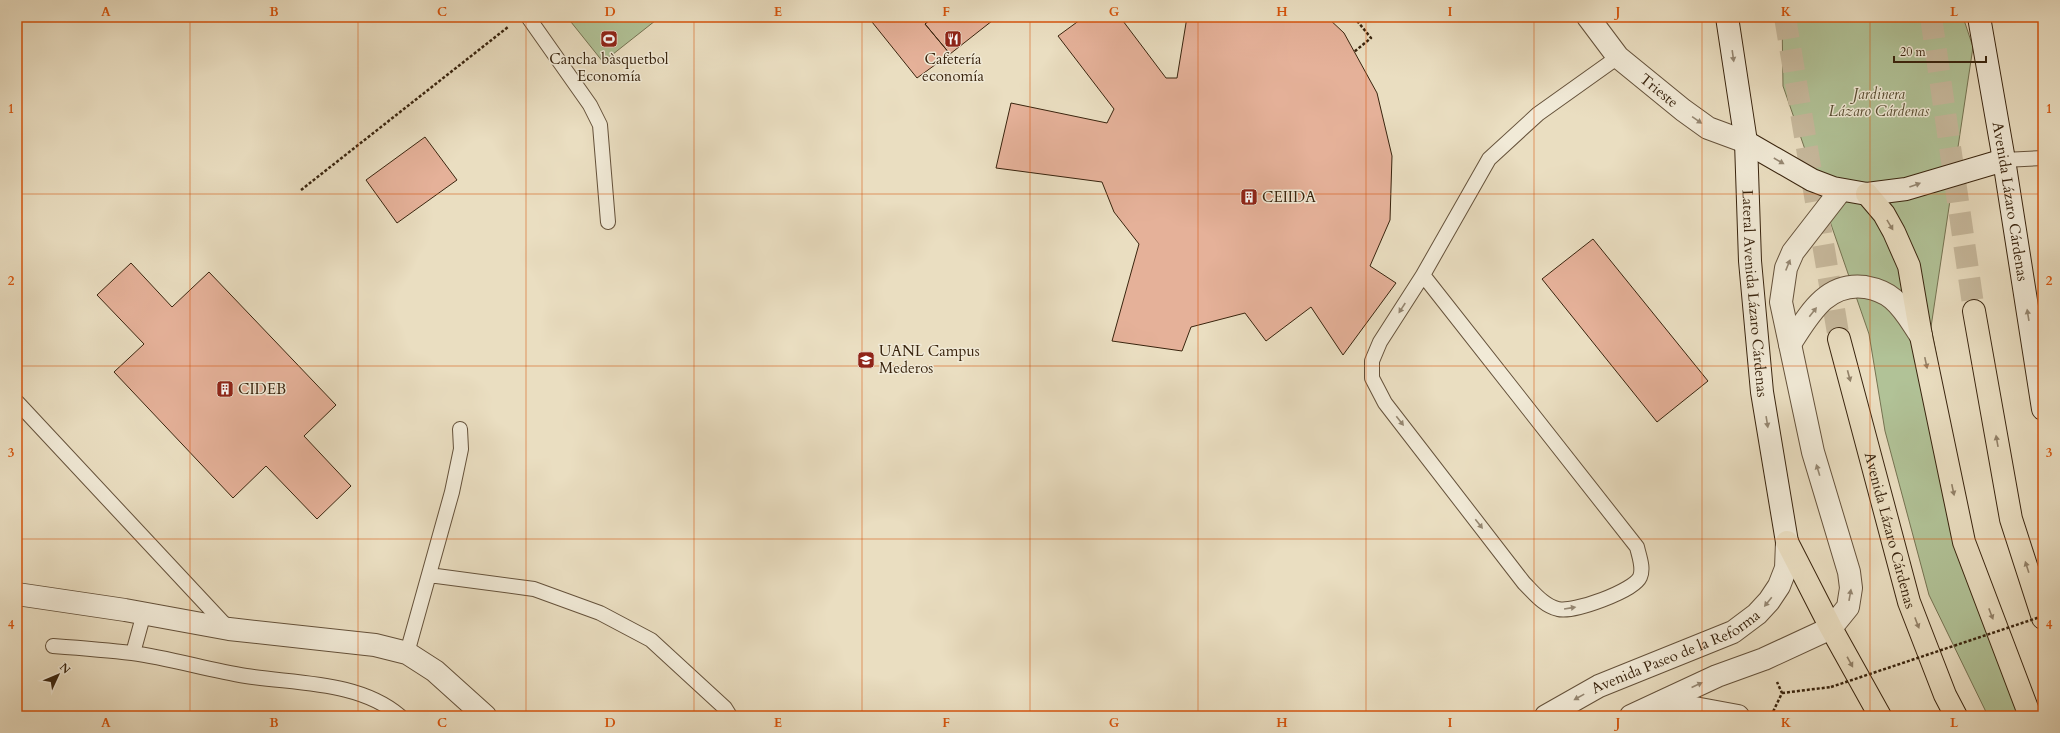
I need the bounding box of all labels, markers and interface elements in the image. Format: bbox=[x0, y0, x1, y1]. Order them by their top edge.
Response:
text: A bbox=[101, 3, 111, 21]
text: B bbox=[269, 3, 279, 21]
text: C bbox=[437, 3, 447, 21]
text: D bbox=[604, 3, 616, 21]
text: E bbox=[774, 3, 782, 21]
text: F bbox=[942, 3, 950, 21]
text: G bbox=[1109, 3, 1120, 21]
text: H bbox=[1276, 3, 1288, 21]
text: I bbox=[1447, 3, 1453, 21]
text: J bbox=[1614, 3, 1621, 21]
text: K bbox=[1781, 3, 1792, 21]
text: L bbox=[1950, 3, 1959, 21]
sports icon: Cancha bàsquetbol Economía bbox=[599, 29, 619, 49]
restaurant icon: Cafetería economía bbox=[943, 29, 963, 49]
scale bar bbox=[1894, 38, 1986, 64]
text: 20 m bbox=[1900, 44, 1927, 60]
place label: Cancha bàsquetbol Economía bbox=[549, 49, 669, 86]
place label: Cafetería economía bbox=[922, 49, 984, 86]
one-way arrow bbox=[1730, 50, 1736, 62]
street label: Trieste bbox=[1636, 69, 1683, 112]
park label: Jardinera Lázaro Cárdenas bbox=[1829, 84, 1929, 121]
text: 1 bbox=[8, 100, 14, 118]
text: 1 bbox=[2046, 100, 2052, 118]
one-way arrow bbox=[1692, 116, 1702, 124]
street label: Avenida Lázaro Cárdenas bbox=[1987, 120, 2033, 282]
one-way arrow bbox=[1773, 158, 1785, 165]
one-way arrow bbox=[1910, 182, 1922, 188]
building icon: CEIIDA bbox=[1239, 187, 1259, 207]
place label: CEIIDA bbox=[1262, 187, 1316, 207]
street label: Lateral Avenida Lázaro Cárdenas bbox=[1738, 189, 1773, 399]
one-way arrow bbox=[1886, 220, 1894, 230]
one-way arrow bbox=[1785, 258, 1791, 270]
text: 2 bbox=[8, 272, 15, 290]
text: 2 bbox=[2046, 272, 2053, 290]
one-way arrow bbox=[1398, 303, 1406, 313]
one-way arrow bbox=[1808, 307, 1817, 317]
one-way arrow bbox=[2025, 309, 2031, 321]
place label: UANL Campus Mederos bbox=[879, 341, 980, 378]
school or university icon: UANL Campus Mederos bbox=[856, 350, 876, 370]
one-way arrow bbox=[1924, 357, 1930, 369]
one-way arrow bbox=[1846, 371, 1852, 383]
building icon: CIDEB bbox=[215, 379, 235, 399]
place label: CIDEB bbox=[238, 379, 286, 399]
one-way arrow bbox=[1395, 416, 1404, 427]
one-way arrow bbox=[1764, 416, 1770, 428]
one-way arrow bbox=[1994, 435, 2000, 447]
text: 3 bbox=[8, 444, 15, 462]
text: 3 bbox=[2046, 444, 2053, 462]
street label: Avenida Lázaro Cárdenas bbox=[1860, 450, 1921, 612]
one-way arrow bbox=[1815, 464, 1821, 476]
one-way arrow bbox=[1950, 484, 1956, 496]
one-way arrow bbox=[1475, 519, 1483, 530]
one-way arrow bbox=[2024, 561, 2030, 573]
one-way arrow bbox=[1847, 589, 1853, 601]
one-way arrow bbox=[1764, 597, 1772, 607]
one-way arrow bbox=[1564, 605, 1576, 611]
street label: Avenida Paseo de la Reforma bbox=[1587, 605, 1764, 698]
one-way arrow bbox=[1988, 608, 1994, 620]
text: 4 bbox=[8, 616, 15, 634]
text: 4 bbox=[2046, 616, 2053, 634]
one-way arrow bbox=[1915, 617, 1921, 629]
north arrow bbox=[38, 655, 78, 695]
one-way arrow bbox=[1846, 656, 1853, 668]
text: N bbox=[56, 660, 74, 677]
one-way arrow bbox=[1691, 682, 1703, 688]
one-way arrow bbox=[1573, 694, 1585, 700]
text: A bbox=[101, 714, 111, 732]
text: B bbox=[269, 714, 279, 732]
text: C bbox=[437, 714, 447, 732]
text: D bbox=[604, 714, 616, 732]
text: E bbox=[774, 714, 782, 732]
text: F bbox=[942, 714, 950, 732]
text: G bbox=[1109, 714, 1120, 732]
text: H bbox=[1276, 714, 1288, 732]
text: I bbox=[1447, 714, 1453, 732]
text: J bbox=[1614, 714, 1621, 732]
text: K bbox=[1781, 714, 1792, 732]
text: L bbox=[1950, 714, 1959, 732]

